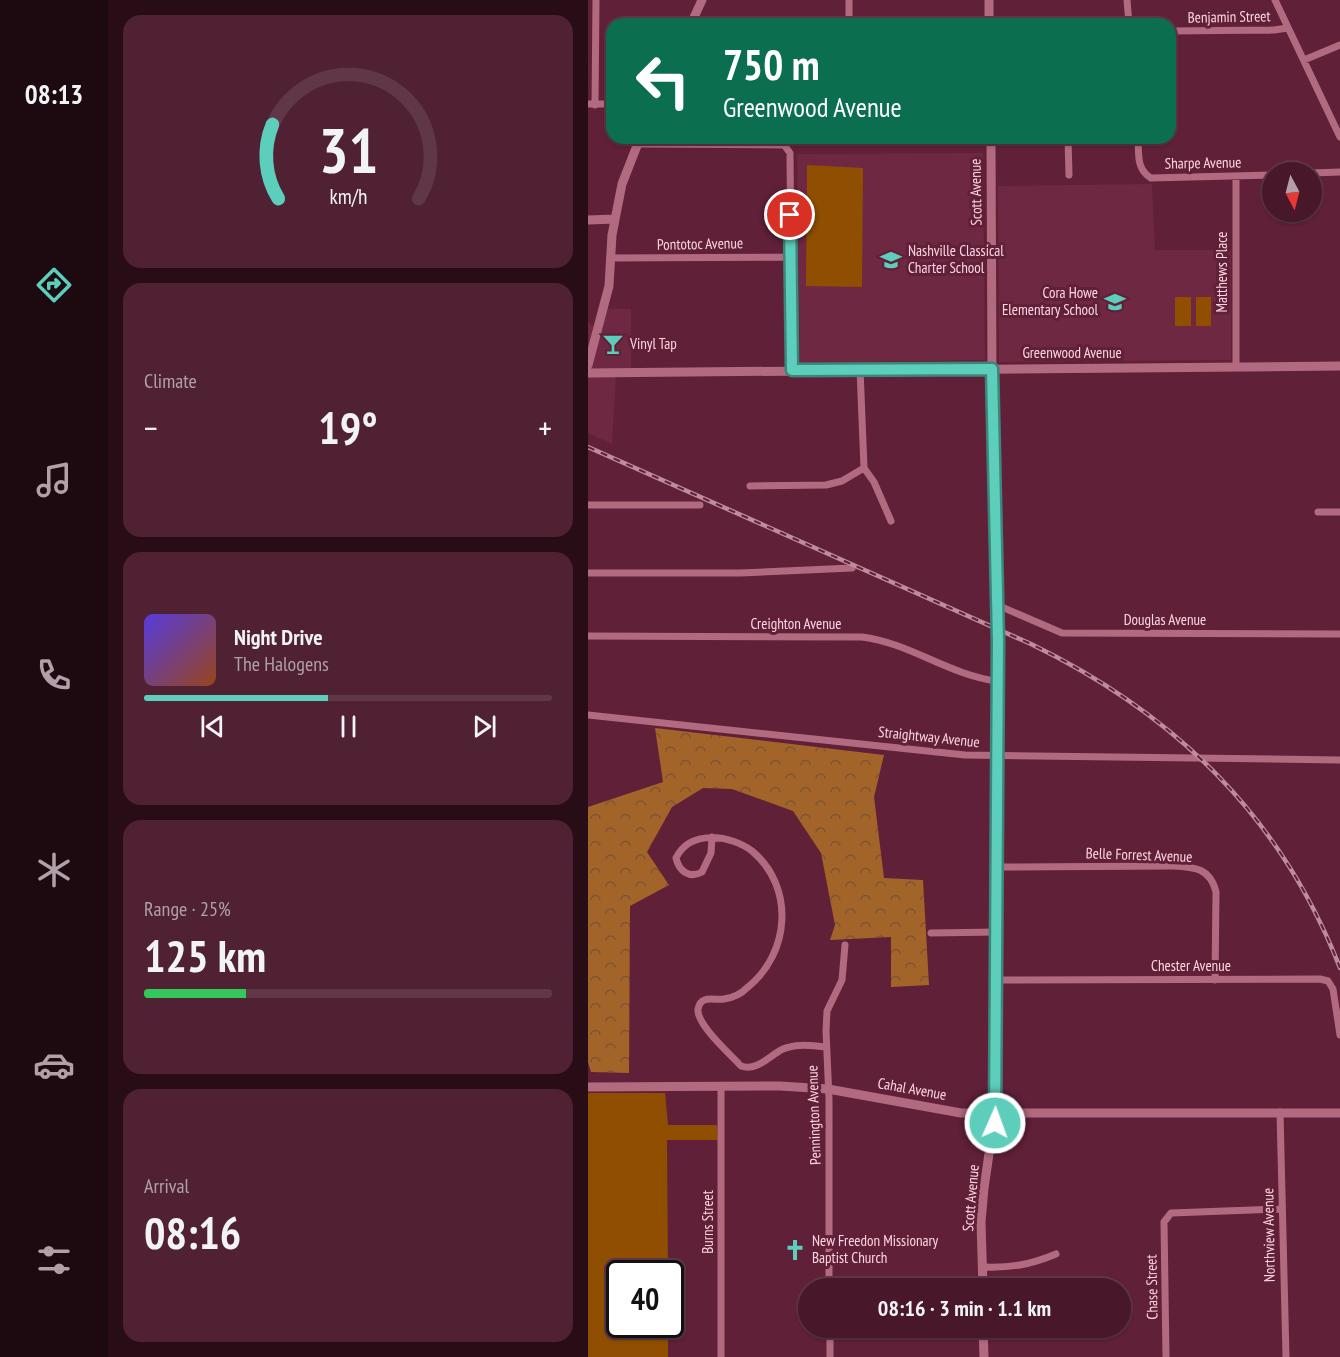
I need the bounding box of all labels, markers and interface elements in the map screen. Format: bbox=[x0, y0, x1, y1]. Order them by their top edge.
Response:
street label: Benjamin Street bbox=[1187, 6, 1271, 27]
text: 750 m bbox=[723, 37, 820, 92]
icon: left bbox=[624, 42, 702, 120]
text: 08:13 bbox=[25, 77, 83, 111]
text: Greenwood Avenue bbox=[723, 90, 902, 124]
text: 31 bbox=[318, 109, 378, 190]
street label: Sharpe Avenue bbox=[1165, 152, 1241, 173]
street label: Scott Avenue bbox=[965, 158, 986, 226]
north arrow bbox=[1262, 162, 1322, 222]
map controls bbox=[1262, 162, 1322, 222]
text: km/h bbox=[329, 182, 367, 210]
pin bbox=[764, 189, 815, 240]
icon: arrive bbox=[773, 198, 806, 231]
street label: Matthews Place bbox=[1212, 231, 1231, 313]
street label: Pontotoc Avenue bbox=[657, 233, 743, 254]
place label: Nashville Classical Charter School bbox=[908, 241, 1004, 277]
school or university icon: Nashville Classical Charter School bbox=[879, 248, 903, 272]
icon: directions bbox=[33, 264, 75, 306]
place label: Cora Howe Elementary School bbox=[1002, 283, 1099, 319]
school or university icon: Cora Howe Elementary School bbox=[1103, 290, 1127, 314]
bar icon: Vinyl Tap bbox=[601, 332, 625, 356]
place label: Vinyl Tap bbox=[629, 334, 677, 353]
street label: Greenwood Avenue bbox=[1022, 343, 1122, 362]
text: Climate bbox=[144, 368, 197, 394]
text: 19° bbox=[318, 398, 378, 456]
text: − bbox=[144, 406, 158, 449]
text: + bbox=[538, 406, 552, 449]
icon: music bbox=[33, 459, 75, 501]
street label: Douglas Avenue bbox=[1124, 610, 1206, 629]
street label: Creighton Avenue bbox=[750, 614, 842, 633]
text: Night Drive bbox=[234, 623, 323, 651]
text: The Halogens bbox=[234, 651, 329, 677]
icon: phone bbox=[33, 654, 75, 696]
icon: previous bbox=[196, 710, 229, 743]
icon: pause bbox=[332, 710, 365, 743]
icon: next bbox=[468, 710, 501, 743]
street label: Straightway Avenue bbox=[877, 722, 981, 751]
street label: Belle Forrest Avenue bbox=[1085, 843, 1193, 866]
icon: climate bbox=[33, 849, 75, 891]
text: Range · 25% bbox=[144, 896, 231, 922]
text: 125 km bbox=[144, 926, 266, 984]
street label: Chester Avenue bbox=[1151, 956, 1231, 975]
icon: car bbox=[33, 1044, 75, 1086]
street label: Pennington Avenue bbox=[802, 1065, 825, 1165]
street label: Cahal Avenue bbox=[876, 1073, 948, 1104]
position arrow bbox=[963, 1091, 1027, 1155]
street label: Scott Avenue bbox=[958, 1164, 983, 1232]
text: Arrival bbox=[144, 1173, 189, 1199]
street label: Northview Avenue bbox=[1258, 1188, 1279, 1282]
street label: Burns Street bbox=[698, 1190, 717, 1254]
text: 08:16 bbox=[144, 1203, 241, 1261]
place label: New Freedon Missionary Baptist Church bbox=[812, 1231, 939, 1267]
church icon: New Freedon Missionary Baptist Church bbox=[783, 1238, 807, 1262]
icon: filters bbox=[33, 1239, 75, 1281]
street label: Chase Street bbox=[1141, 1254, 1162, 1320]
speed limit sign: 40 bbox=[606, 1260, 684, 1338]
text: 08:16 · 3 min · 1.1 km bbox=[878, 1294, 1051, 1322]

